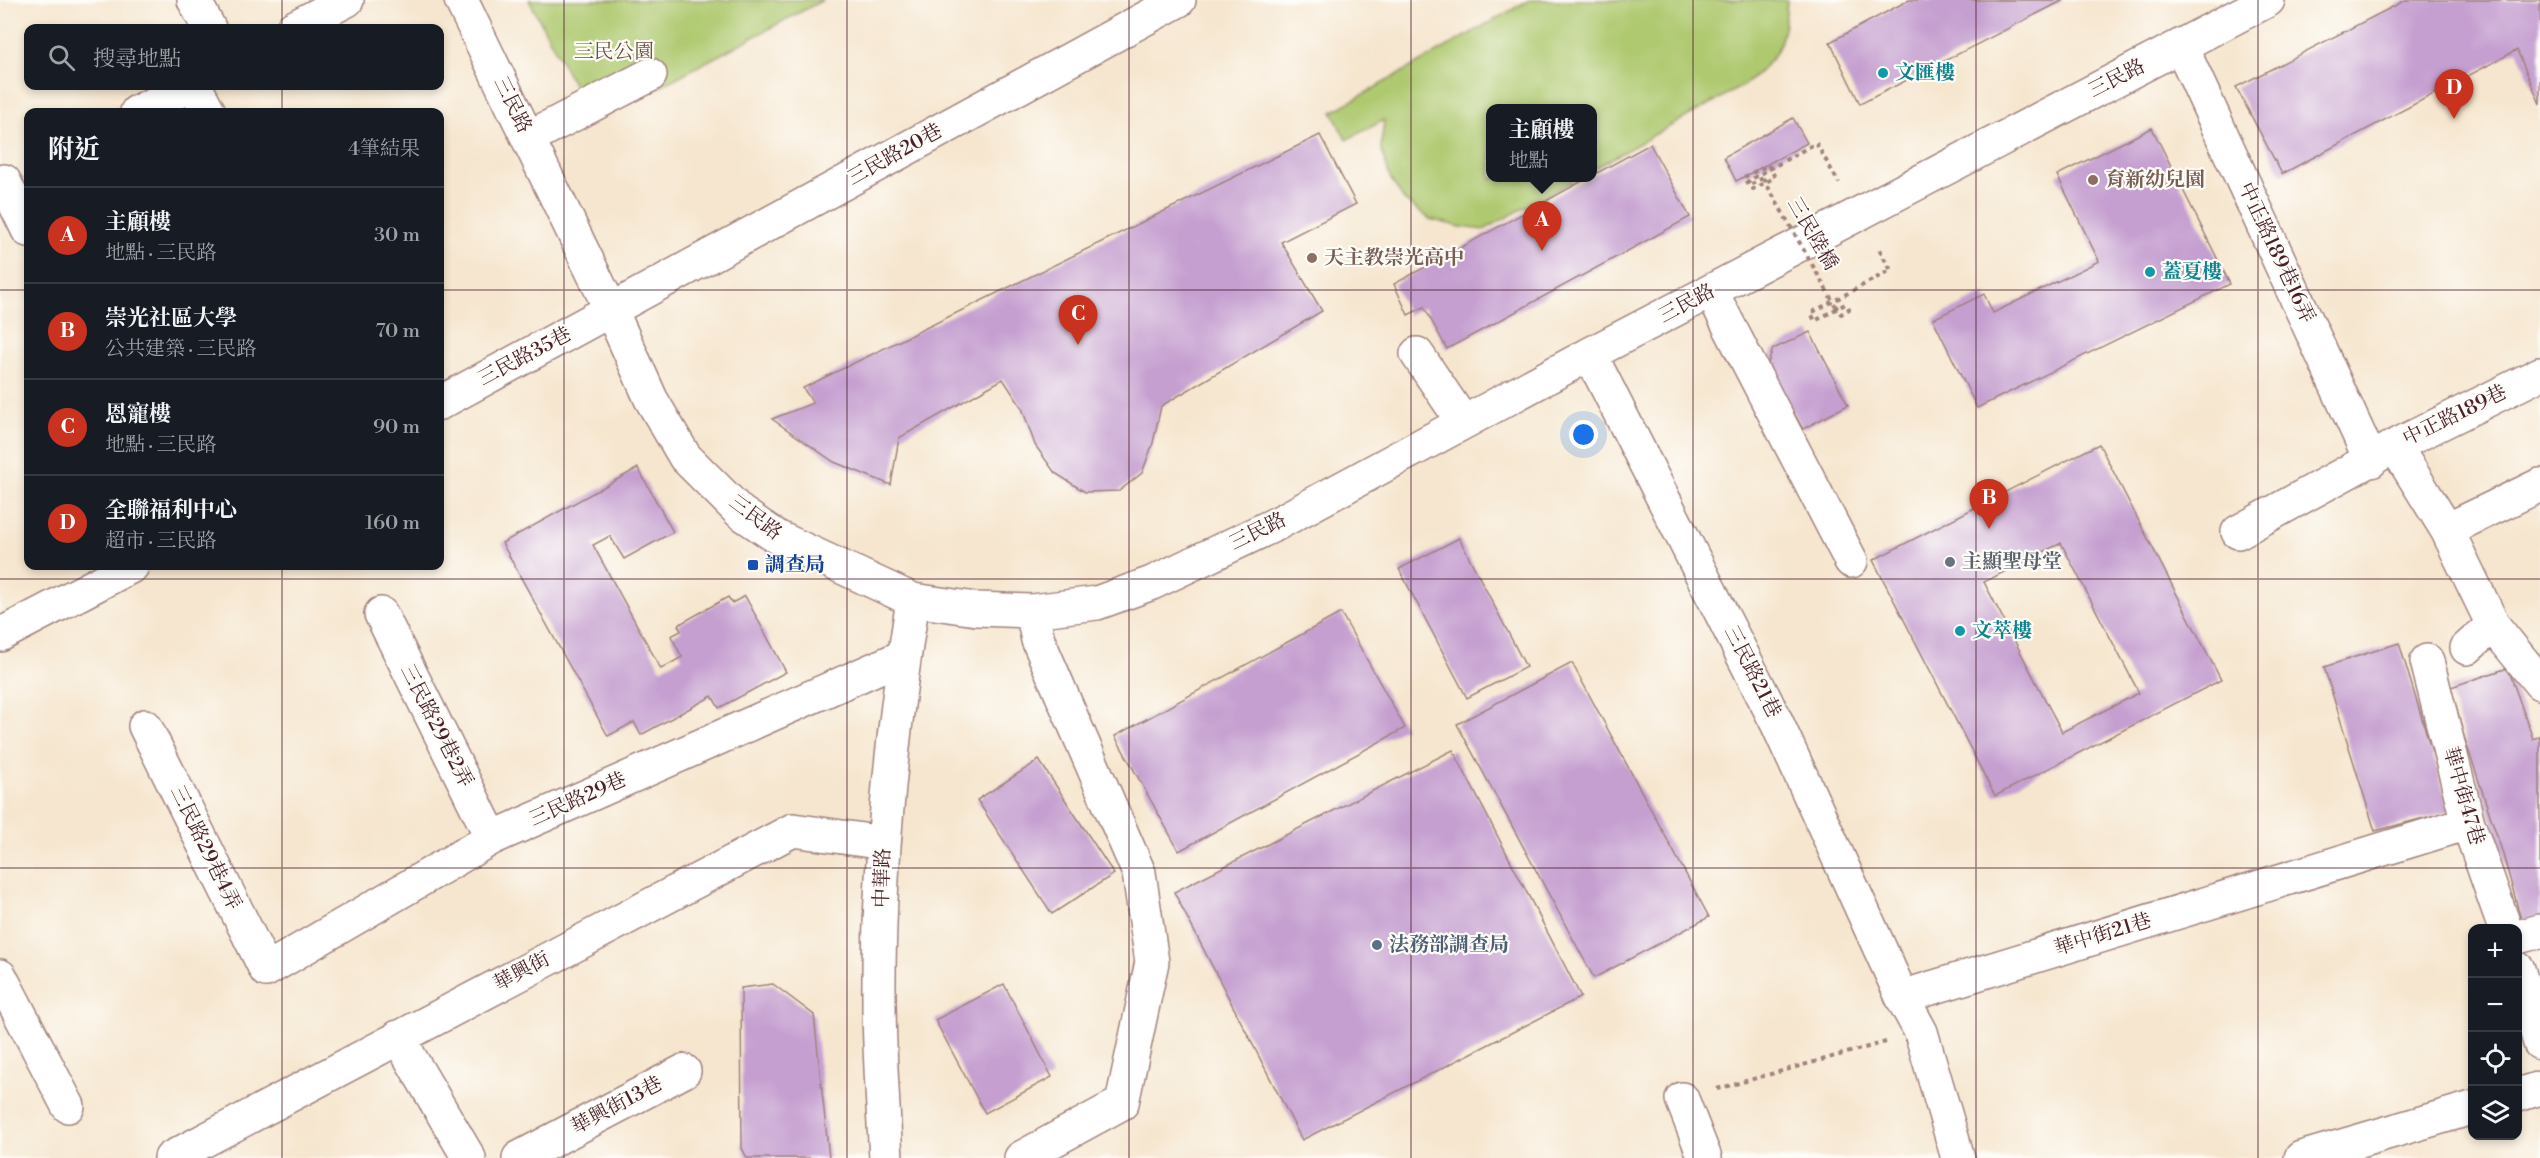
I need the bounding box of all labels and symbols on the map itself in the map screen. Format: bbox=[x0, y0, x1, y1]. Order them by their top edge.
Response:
park label: 三民公園 bbox=[574, 40, 654, 65]
street label: 三民路 bbox=[2085, 54, 2149, 104]
place label: 文匯樓 bbox=[1895, 61, 1955, 86]
marker: 文匯樓 bbox=[1876, 66, 1890, 80]
pin: D bbox=[2434, 70, 2474, 119]
street label: 三民路 bbox=[488, 73, 536, 137]
street label: 三民路20巷 bbox=[843, 119, 947, 191]
place label: 育新幼兒園 bbox=[2105, 168, 2205, 193]
marker: 育新幼兒園 bbox=[2086, 173, 2100, 187]
street label: 中正路189巷16弄 bbox=[2232, 179, 2320, 327]
street label: 三民陸橋 bbox=[1781, 193, 1843, 275]
pin: A bbox=[1522, 202, 1562, 251]
place label: 天主教崇光高中 bbox=[1324, 246, 1464, 271]
marker: 天主教崇光高中 bbox=[1305, 251, 1319, 265]
place label: 蓋夏樓 bbox=[2162, 260, 2222, 285]
marker: 蓋夏樓 bbox=[2143, 265, 2157, 279]
street label: 三民路 bbox=[1655, 279, 1719, 329]
pin: C bbox=[1058, 296, 1098, 345]
street label: 三民路35巷 bbox=[474, 322, 576, 392]
street label: 中正路189巷 bbox=[2399, 380, 2511, 452]
your location bbox=[1569, 420, 1598, 449]
pin: B bbox=[1970, 480, 2008, 529]
street label: 三民路 bbox=[724, 490, 786, 546]
street label: 三民路 bbox=[1226, 508, 1290, 556]
place label: 主顯聖母堂 bbox=[1962, 550, 2062, 575]
place label: 調查局 bbox=[765, 553, 825, 578]
marker: 主顯聖母堂 bbox=[1943, 555, 1957, 569]
marker: 調查局 bbox=[746, 558, 760, 572]
place label: 文萃樓 bbox=[1972, 619, 2032, 644]
street label: 三民路21巷 bbox=[1718, 622, 1786, 722]
marker: 文萃樓 bbox=[1953, 624, 1967, 638]
street label: 三民路29巷2弄 bbox=[394, 660, 478, 792]
street label: 華中街47巷 bbox=[2437, 744, 2489, 848]
street label: 三民路29巷 bbox=[526, 768, 630, 832]
street label: 三民路29巷4弄 bbox=[164, 782, 246, 914]
street label: 中華路 bbox=[869, 848, 897, 908]
street label: 華中街21巷 bbox=[2051, 908, 2155, 962]
place label: 法務部調查局 bbox=[1389, 933, 1509, 958]
marker: 法務部調查局 bbox=[1370, 938, 1384, 952]
street label: 華興街 bbox=[490, 947, 554, 997]
street label: 華興街13巷 bbox=[567, 1072, 667, 1140]

